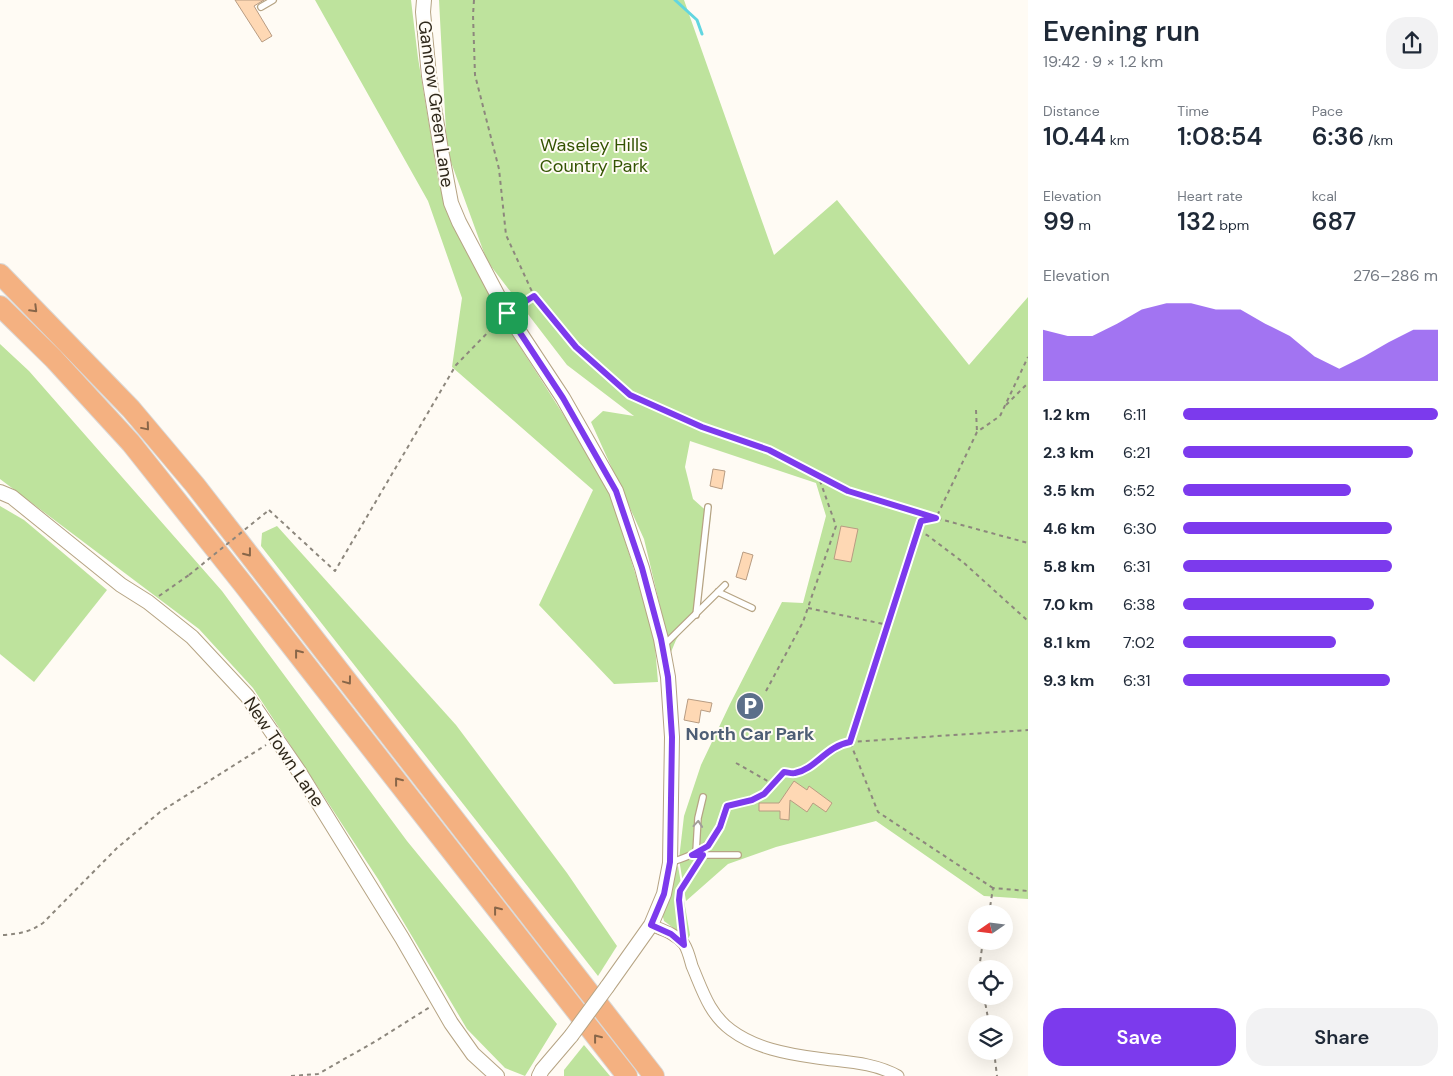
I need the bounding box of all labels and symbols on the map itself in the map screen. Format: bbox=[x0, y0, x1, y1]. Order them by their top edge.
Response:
street label: Gannow Green Lane bbox=[412, 19, 460, 189]
park label: Waseley Hills Country Park bbox=[540, 133, 648, 178]
pin bbox=[486, 292, 528, 334]
one-way arrow bbox=[28, 303, 37, 312]
one-way arrow bbox=[140, 421, 148, 430]
one-way arrow bbox=[243, 547, 251, 556]
one-way arrow bbox=[295, 650, 303, 659]
one-way arrow bbox=[343, 675, 351, 684]
parking icon: North Car Park bbox=[735, 691, 765, 721]
street label: New Town Lane bbox=[238, 692, 330, 812]
place label: North Car Park bbox=[686, 722, 815, 746]
one-way arrow bbox=[395, 778, 403, 787]
one-way arrow bbox=[692, 820, 703, 828]
north arrow bbox=[968, 905, 1012, 950]
one-way arrow bbox=[494, 906, 503, 916]
one-way arrow bbox=[595, 1035, 603, 1044]

